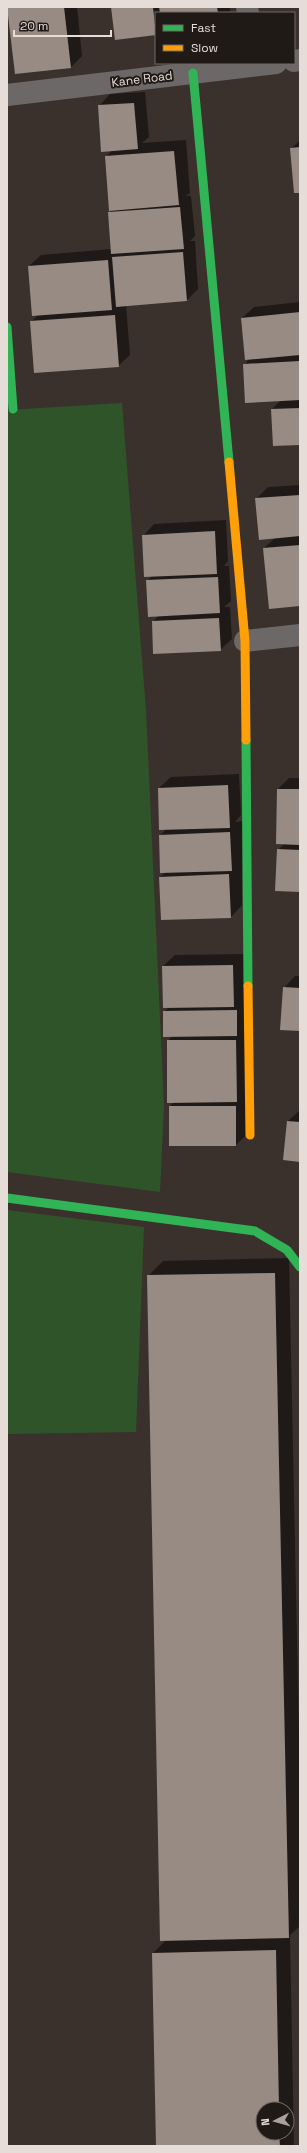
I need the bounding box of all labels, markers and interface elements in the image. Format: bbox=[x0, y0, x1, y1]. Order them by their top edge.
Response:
scale bar bbox=[14, 12, 111, 38]
legend bbox=[155, 12, 295, 64]
text: 20 m bbox=[20, 18, 48, 34]
text: Fast bbox=[191, 20, 216, 36]
text: Slow bbox=[191, 40, 218, 56]
street label: Kane Road bbox=[111, 67, 173, 91]
north arrow bbox=[255, 2101, 295, 2141]
text: N bbox=[258, 2118, 272, 2126]

